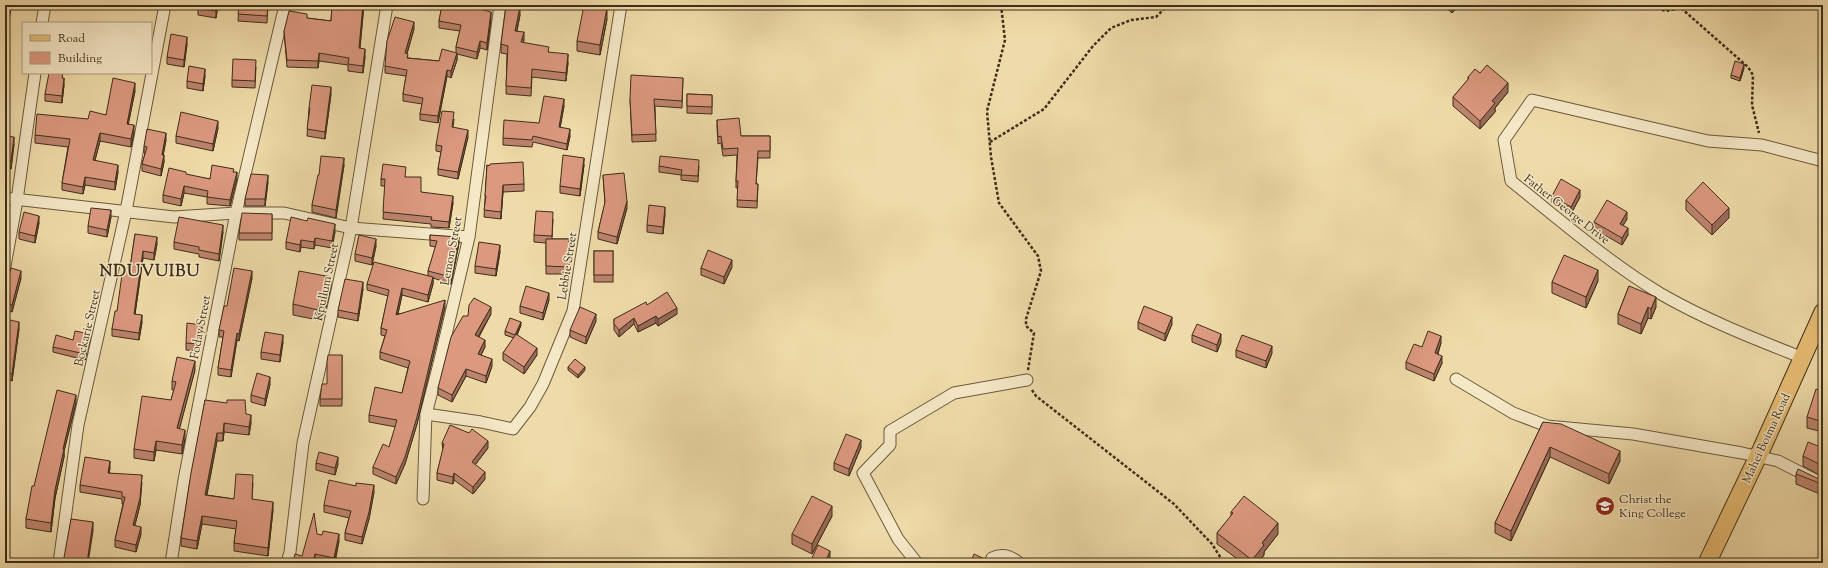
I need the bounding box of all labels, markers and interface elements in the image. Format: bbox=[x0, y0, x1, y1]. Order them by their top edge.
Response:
legend bbox=[22, 22, 152, 74]
text: Road bbox=[58, 30, 85, 48]
text: Building bbox=[58, 50, 102, 68]
street label: Father George Drive bbox=[1520, 170, 1614, 249]
street label: Lemon Street bbox=[436, 215, 467, 287]
street label: Lebbie Street bbox=[554, 231, 582, 301]
street label: Kpullum Street bbox=[310, 242, 344, 323]
district label: NDUVUIBU bbox=[100, 261, 200, 284]
street label: Bockarie Street bbox=[70, 288, 106, 368]
street label: Foday Street bbox=[186, 294, 216, 361]
street label: Mahei Boima Road bbox=[1738, 390, 1796, 486]
place label: Christ the King College bbox=[1619, 491, 1686, 523]
school or university icon: Christ the King College bbox=[1594, 495, 1616, 517]

